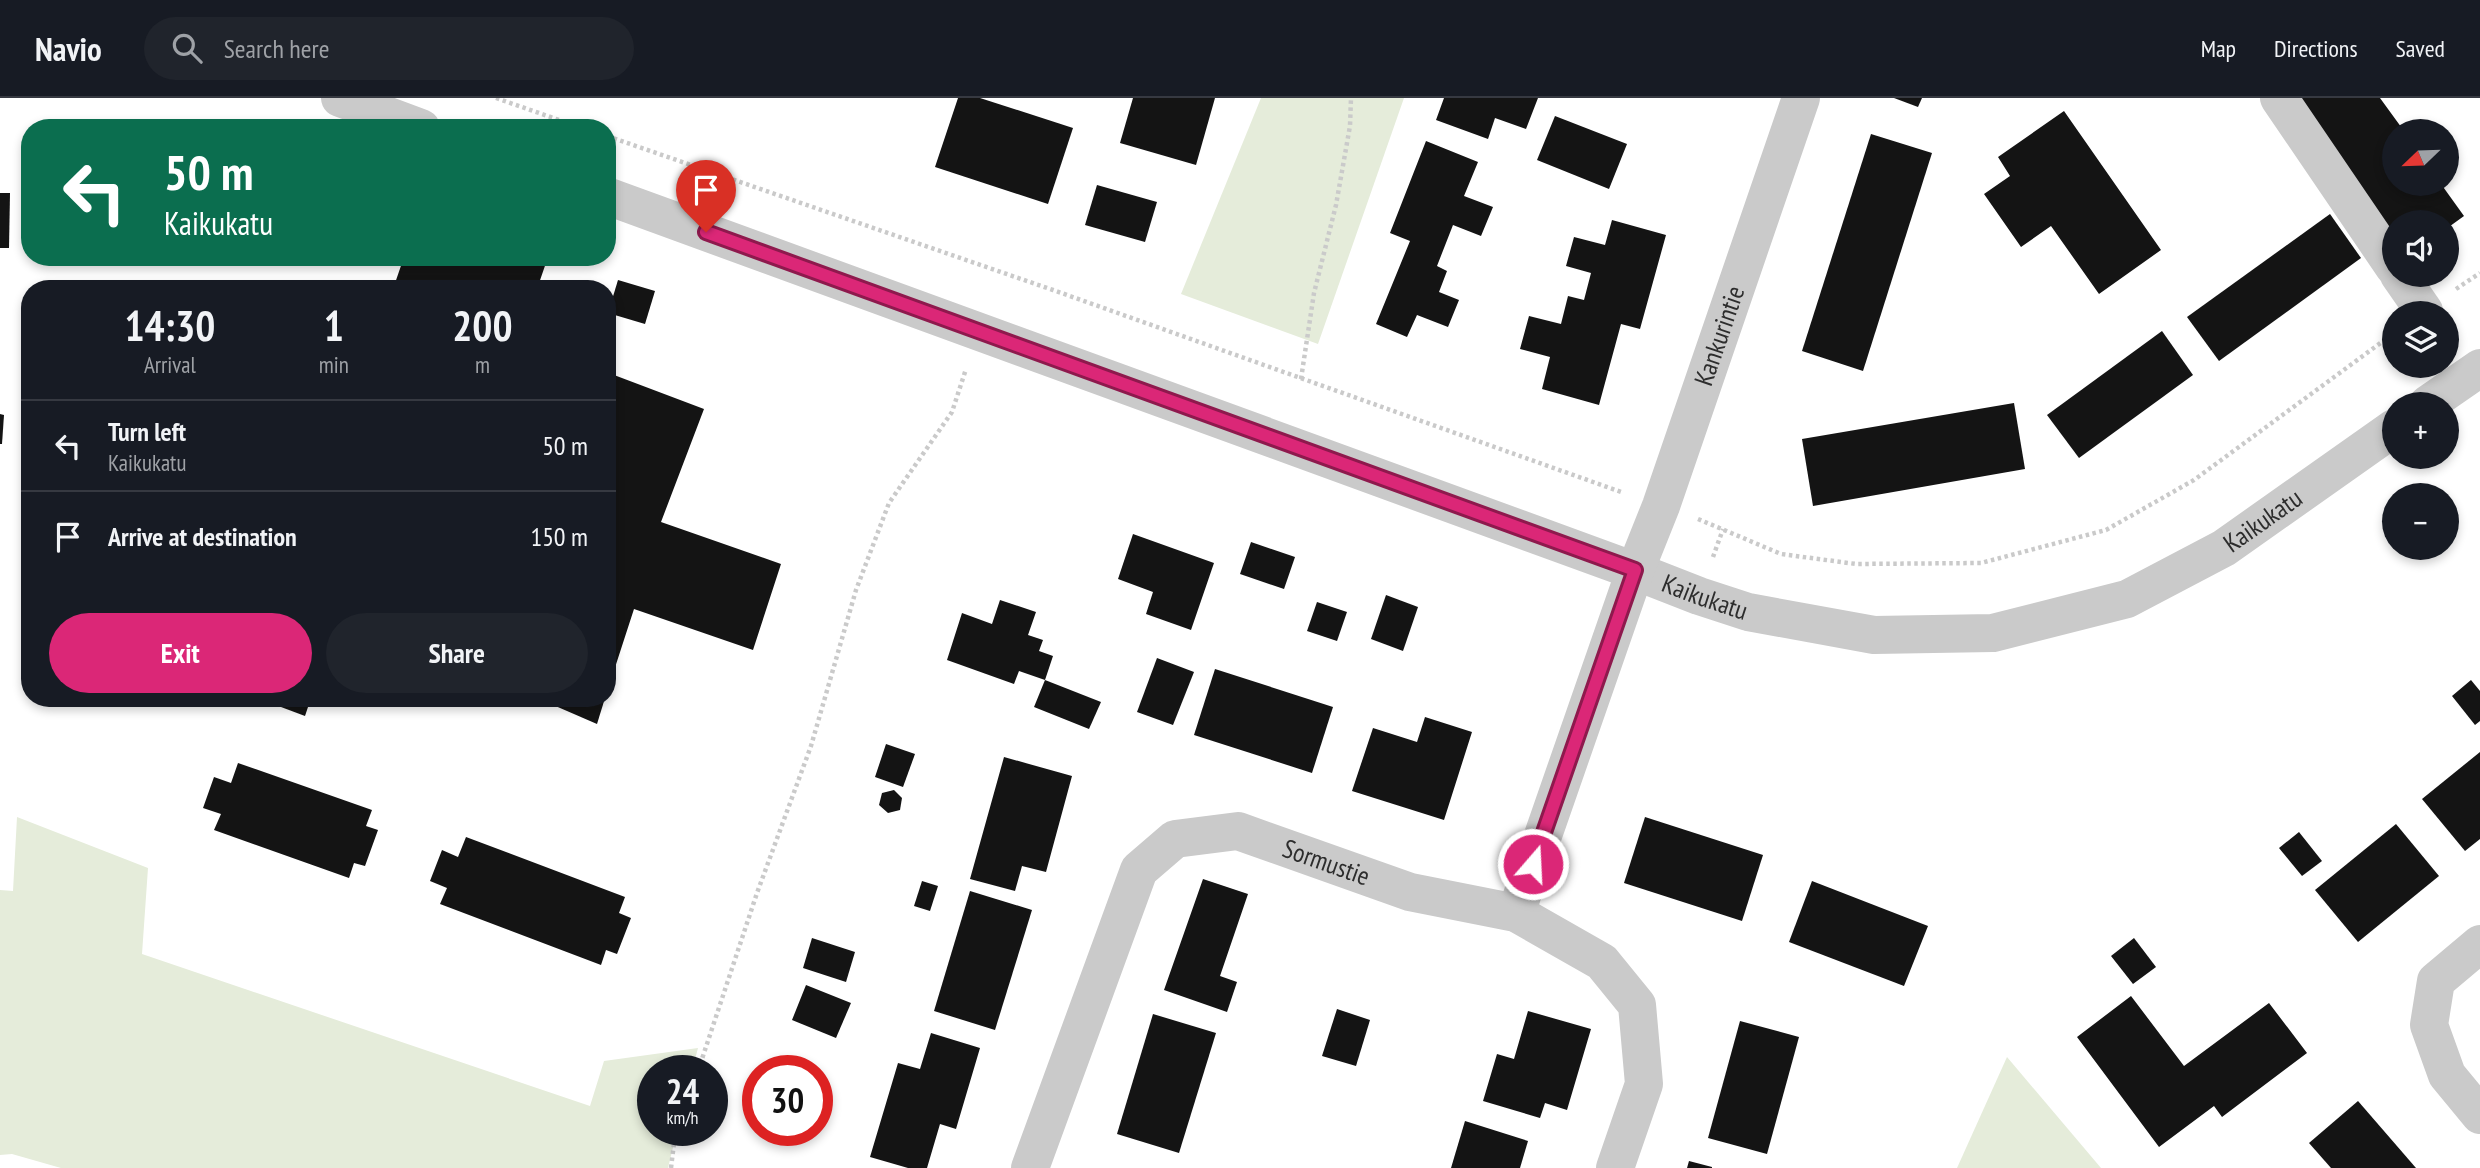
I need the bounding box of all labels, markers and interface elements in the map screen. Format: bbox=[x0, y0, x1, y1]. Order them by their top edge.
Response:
search box bbox=[144, 17, 634, 80]
text: Navio bbox=[35, 27, 102, 70]
icon: search bbox=[168, 29, 206, 67]
text: Search here bbox=[224, 32, 329, 65]
text: Map bbox=[2201, 33, 2236, 64]
text: Directions bbox=[2274, 33, 2358, 64]
text: Saved bbox=[2396, 33, 2445, 64]
north arrow bbox=[2382, 119, 2459, 196]
map controls bbox=[2382, 119, 2459, 560]
text: 50 m bbox=[164, 140, 253, 204]
icon: left bbox=[49, 147, 140, 238]
pin bbox=[676, 160, 736, 232]
icon: arrive bbox=[687, 171, 725, 209]
text: Kaikukatu bbox=[164, 202, 273, 244]
button: sound bbox=[2382, 210, 2459, 287]
street label: Kankurintie bbox=[1687, 282, 1751, 390]
text: 14:30 bbox=[124, 298, 215, 353]
text: 1 bbox=[324, 298, 344, 353]
text: 200 bbox=[452, 298, 513, 353]
button: layers bbox=[2382, 301, 2459, 378]
text: Arrival bbox=[144, 350, 196, 379]
text: min bbox=[319, 350, 349, 379]
text: m bbox=[475, 350, 490, 379]
button: + bbox=[2382, 392, 2459, 469]
text: Turn left bbox=[108, 415, 186, 448]
icon: left bbox=[49, 427, 87, 465]
text: 50 m bbox=[542, 429, 588, 462]
text: Kaikukatu bbox=[108, 448, 186, 477]
street label: Kaikukatu bbox=[2217, 481, 2308, 559]
button: − bbox=[2382, 483, 2459, 560]
icon: arrive bbox=[49, 518, 87, 556]
text: Arrive at destination bbox=[108, 520, 297, 553]
text: 150 m bbox=[530, 520, 588, 553]
street label: Kaikukatu bbox=[1657, 566, 1752, 627]
button: Exit bbox=[49, 613, 312, 693]
button: Share bbox=[326, 613, 588, 693]
position arrow bbox=[1496, 827, 1570, 901]
street label: Sormustie bbox=[1278, 831, 1374, 892]
speed limit sign: 30 bbox=[742, 1055, 833, 1146]
text: 24 bbox=[666, 1068, 699, 1114]
text: km/h bbox=[667, 1106, 698, 1129]

